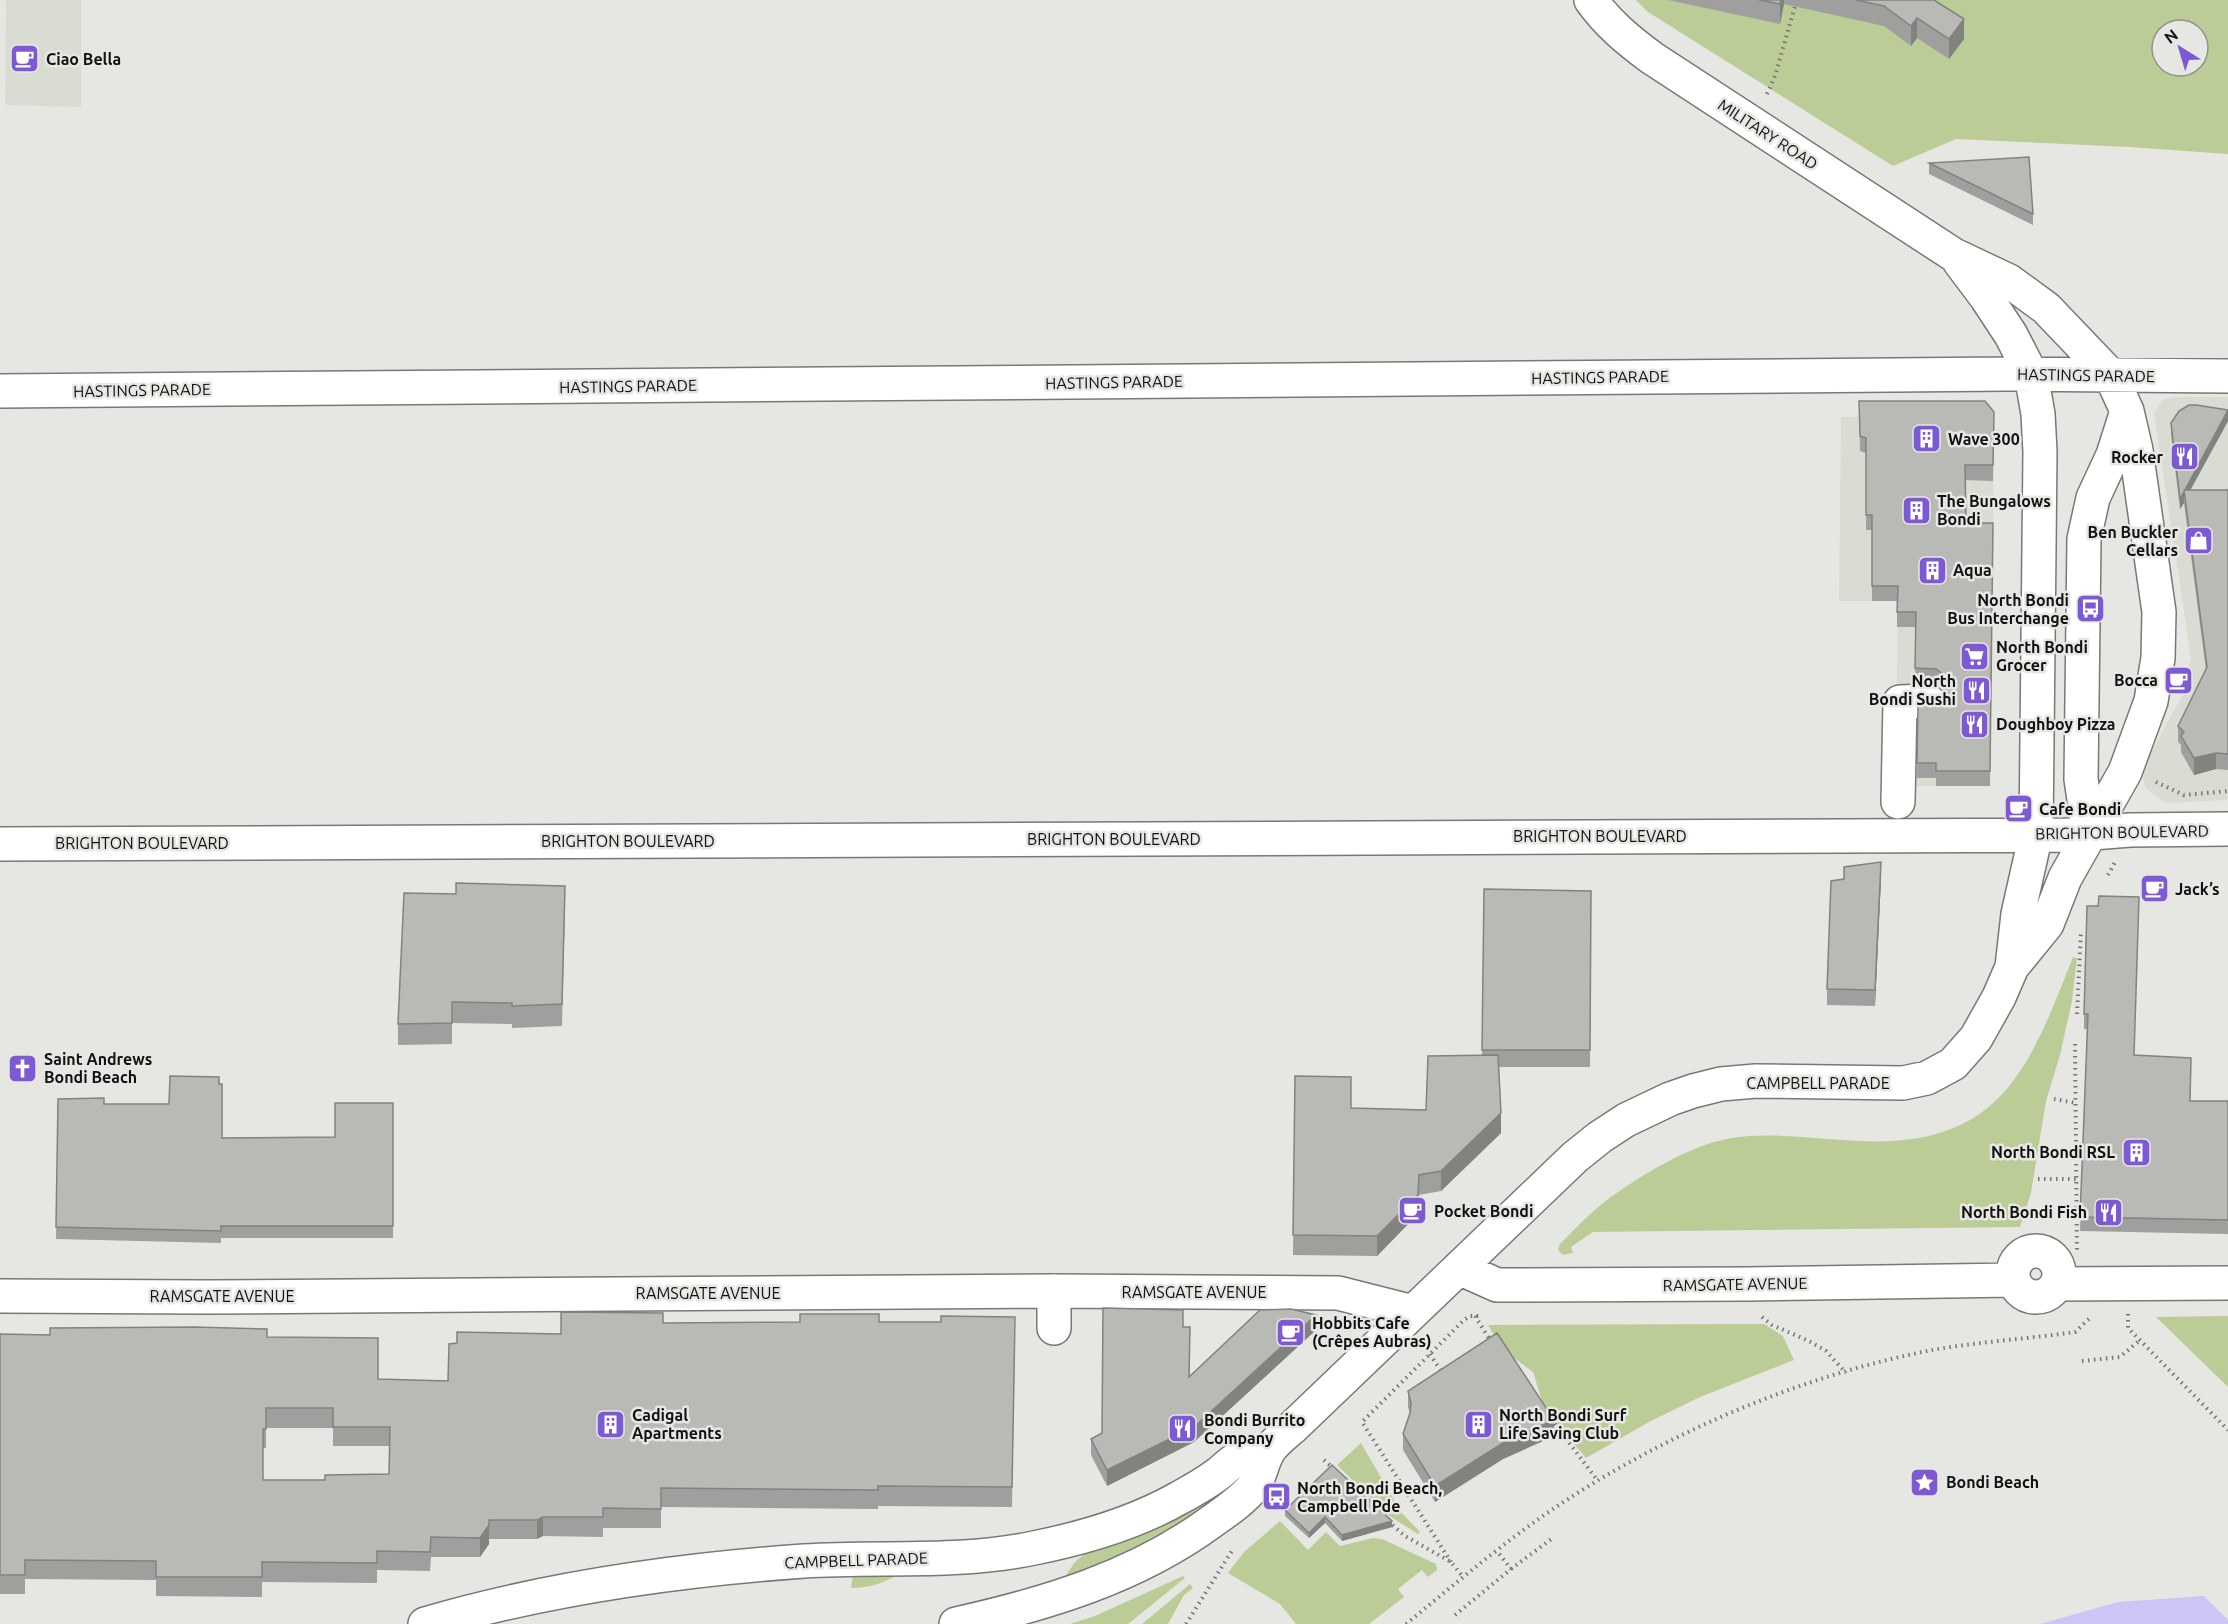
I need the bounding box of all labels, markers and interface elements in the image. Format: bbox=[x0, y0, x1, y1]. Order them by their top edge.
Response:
north arrow bbox=[2150, 18, 2210, 78]
text: N bbox=[2161, 25, 2181, 47]
cafe icon: Ciao Bella bbox=[9, 43, 41, 75]
place label: Ciao Bella bbox=[46, 50, 121, 68]
street label: MILITARY ROAD bbox=[1715, 95, 1821, 173]
street label: HASTINGS PARADE bbox=[2017, 365, 2155, 385]
street label: HASTINGS PARADE bbox=[1531, 367, 1669, 387]
street label: HASTINGS PARADE bbox=[1045, 372, 1183, 392]
street label: HASTINGS PARADE bbox=[559, 376, 697, 396]
street label: HASTINGS PARADE bbox=[73, 380, 211, 400]
building icon: Wave 300 bbox=[1911, 423, 1943, 455]
place label: Wave 300 bbox=[1948, 430, 2020, 448]
restaurant icon: Rocker bbox=[2168, 441, 2200, 473]
place label: Rocker bbox=[2111, 448, 2163, 466]
place label: The Bungalows Bondi bbox=[1937, 492, 2051, 528]
building icon: The Bungalows Bondi bbox=[1900, 494, 1932, 526]
place label: Ben Buckler Cellars bbox=[2088, 523, 2178, 559]
shop icon: Ben Buckler Cellars bbox=[2183, 525, 2215, 557]
building icon: Aqua bbox=[1916, 554, 1948, 586]
place label: Aqua bbox=[1953, 561, 1992, 579]
place label: North Bondi Bus Interchange bbox=[1947, 591, 2069, 627]
bus stop icon: North Bondi Bus Interchange bbox=[2074, 593, 2106, 625]
place label: North Bondi Grocer bbox=[1996, 638, 2088, 674]
supermarket icon: North Bondi Grocer bbox=[1959, 640, 1991, 672]
cafe icon: Bocca bbox=[2163, 664, 2195, 696]
place label: Bocca bbox=[2114, 671, 2158, 689]
place label: North Bondi Sushi bbox=[1869, 672, 1956, 708]
restaurant icon: North Bondi Sushi bbox=[1961, 674, 1993, 706]
restaurant icon: Doughboy Pizza bbox=[1959, 708, 1991, 740]
place label: Doughboy Pizza bbox=[1996, 715, 2116, 733]
cafe icon: Cafe Bondi bbox=[2002, 793, 2034, 825]
place label: Cafe Bondi bbox=[2039, 800, 2121, 818]
street label: BRIGHTON BOULEVARD bbox=[2035, 821, 2209, 843]
street label: BRIGHTON BOULEVARD bbox=[1513, 827, 1687, 845]
street label: BRIGHTON BOULEVARD bbox=[1027, 830, 1201, 848]
street label: BRIGHTON BOULEVARD bbox=[541, 832, 715, 850]
street label: BRIGHTON BOULEVARD bbox=[55, 834, 229, 852]
cafe icon: Jack’s bbox=[2138, 873, 2170, 905]
place label: Jack’s bbox=[2175, 880, 2220, 898]
place label: Saint Andrews Bondi Beach bbox=[44, 1050, 152, 1086]
church icon: Saint Andrews Bondi Beach bbox=[7, 1052, 39, 1084]
street label: CAMPBELL PARADE bbox=[1746, 1074, 1890, 1092]
building icon: North Bondi RSL bbox=[2120, 1136, 2152, 1168]
place label: North Bondi RSL bbox=[1991, 1143, 2115, 1161]
cafe icon: Pocket Bondi bbox=[1397, 1195, 1429, 1227]
restaurant icon: North Bondi Fish bbox=[2092, 1196, 2124, 1228]
place label: Pocket Bondi bbox=[1434, 1202, 1533, 1220]
place label: North Bondi Fish bbox=[1961, 1203, 2087, 1221]
street label: RAMSGATE AVENUE bbox=[1662, 1274, 1808, 1294]
street label: RAMSGATE AVENUE bbox=[1122, 1283, 1266, 1301]
street label: RAMSGATE AVENUE bbox=[636, 1284, 780, 1302]
street label: RAMSGATE AVENUE bbox=[150, 1287, 294, 1305]
place label: Hobbits Cafe (Crêpes Aubras) bbox=[1312, 1314, 1431, 1351]
cafe icon: Hobbits Cafe (Crêpes Aubras) bbox=[1275, 1316, 1307, 1348]
place label: Cadigal Apartments bbox=[632, 1406, 722, 1442]
place label: North Bondi Surf Life Saving Club bbox=[1499, 1406, 1627, 1442]
building icon: Cadigal Apartments bbox=[595, 1408, 627, 1440]
building icon: North Bondi Surf Life Saving Club bbox=[1462, 1408, 1494, 1440]
place label: Bondi Burrito Company bbox=[1204, 1411, 1305, 1447]
restaurant icon: Bondi Burrito Company bbox=[1167, 1413, 1199, 1445]
place icon: Bondi Beach bbox=[1909, 1466, 1941, 1498]
place label: Bondi Beach bbox=[1946, 1473, 2039, 1491]
place label: North Bondi Beach, Campbell Pde bbox=[1297, 1479, 1442, 1515]
bus stop icon: North Bondi Beach, Campbell Pde bbox=[1260, 1481, 1292, 1513]
street label: CAMPBELL PARADE bbox=[784, 1549, 928, 1571]

